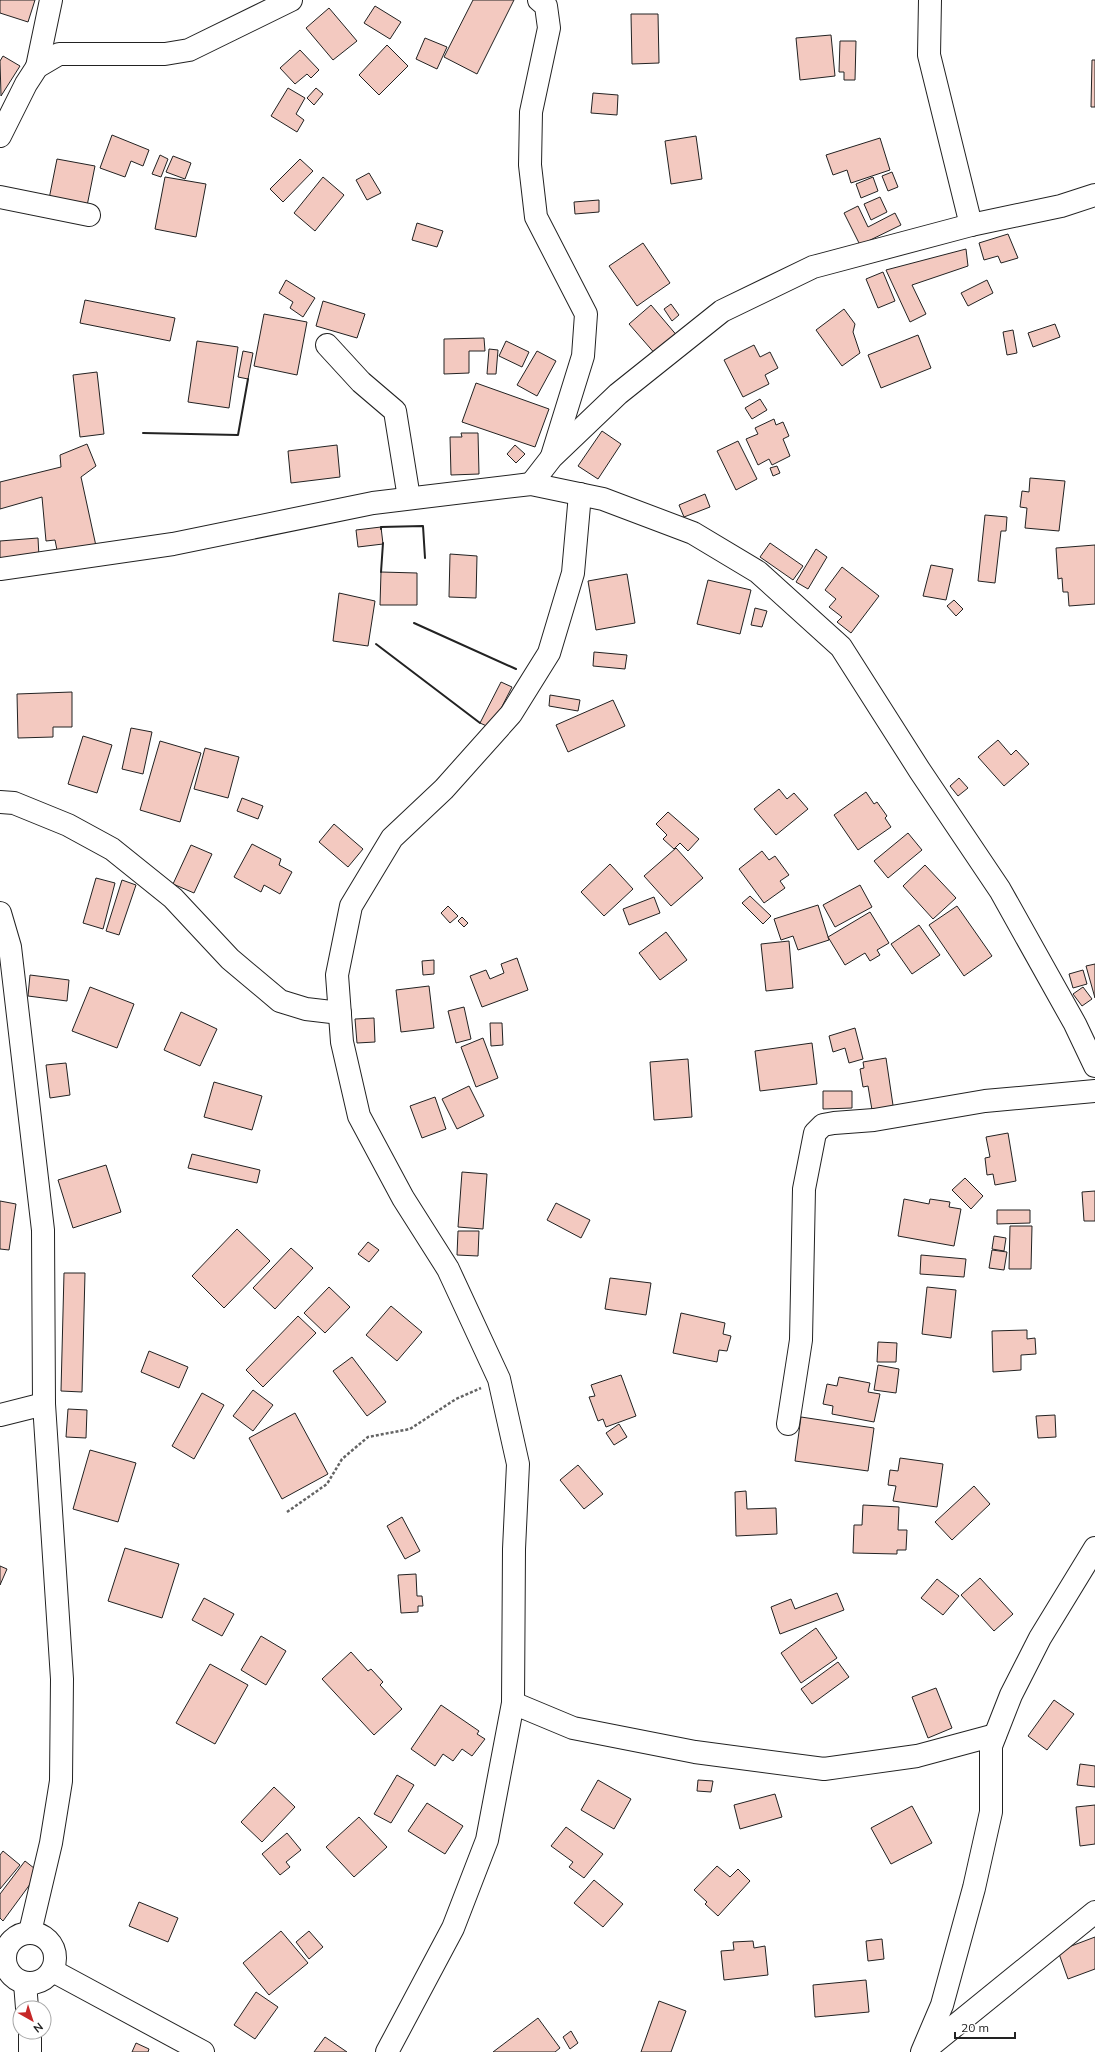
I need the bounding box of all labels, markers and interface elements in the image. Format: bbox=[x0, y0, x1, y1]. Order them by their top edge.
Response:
north arrow bbox=[12, 2000, 52, 2040]
scale bar bbox=[955, 2014, 1015, 2040]
text: N bbox=[31, 2020, 46, 2036]
text: 20 m bbox=[961, 2020, 989, 2035]

